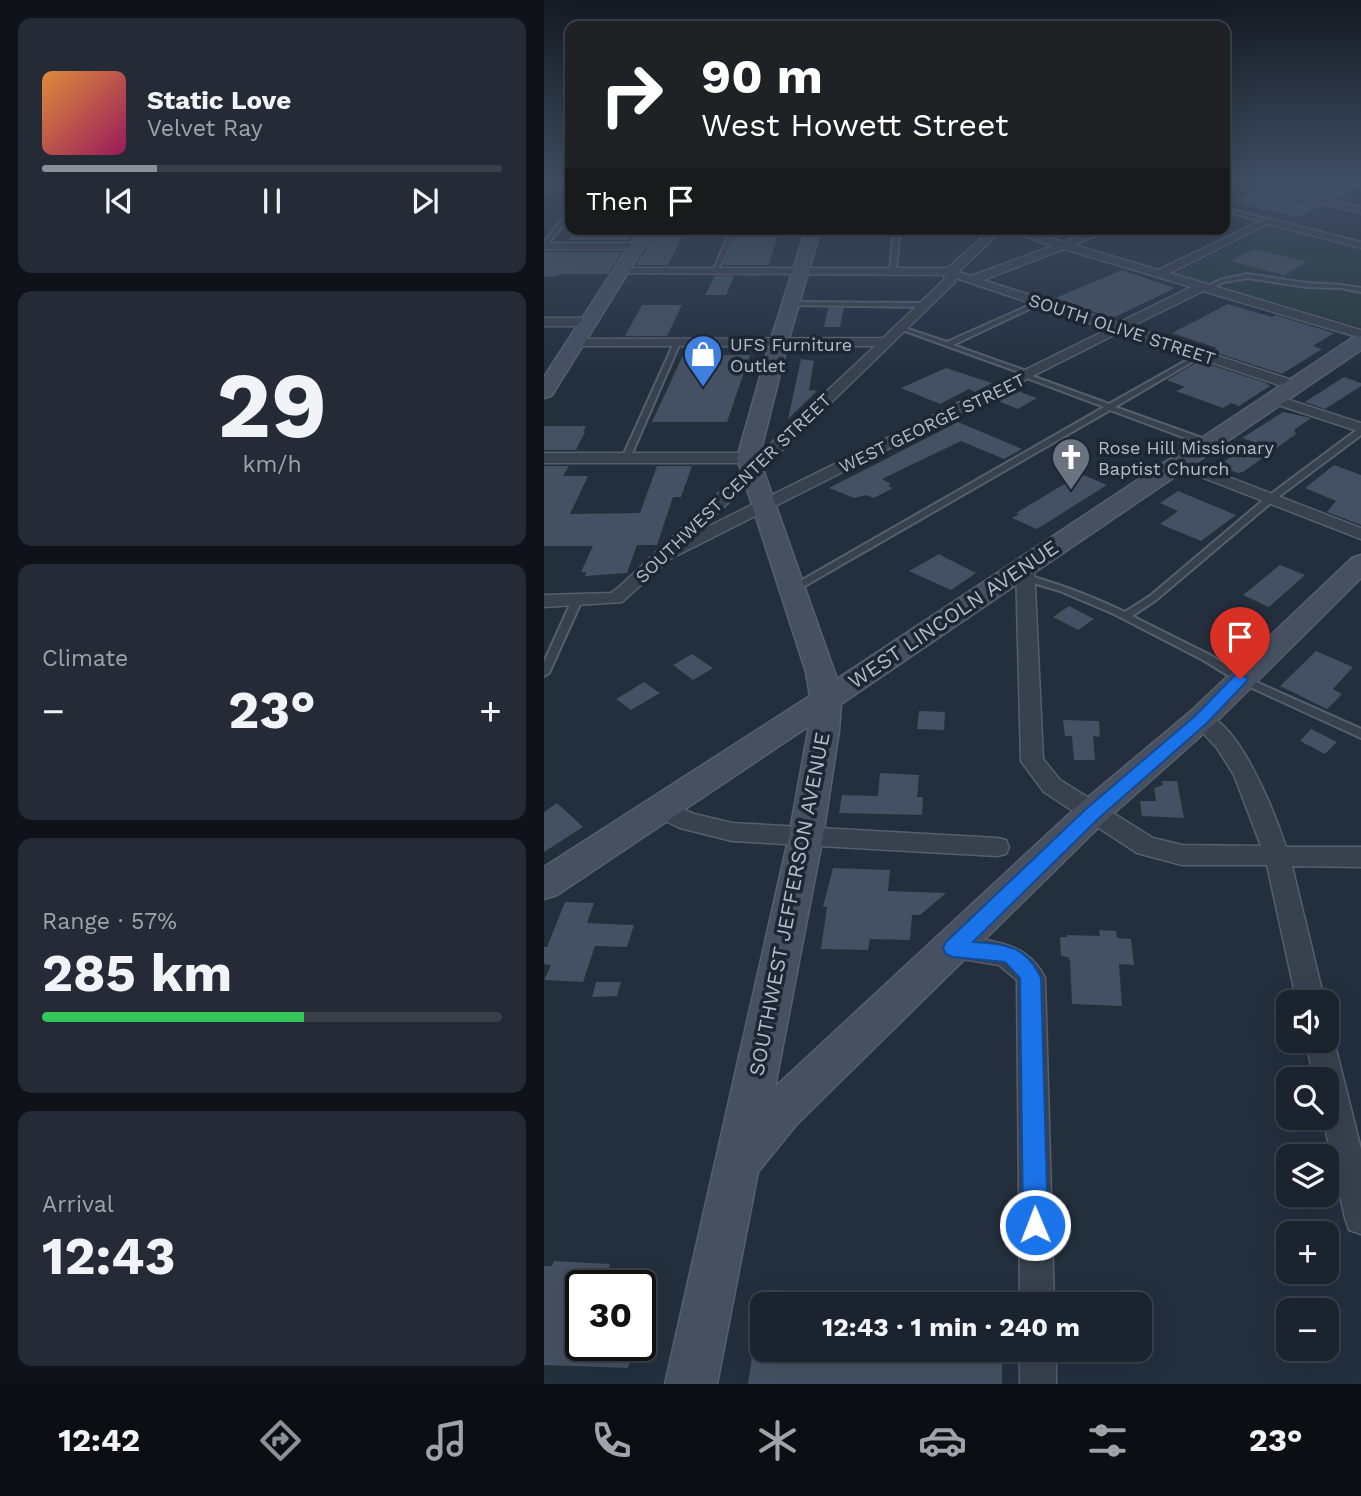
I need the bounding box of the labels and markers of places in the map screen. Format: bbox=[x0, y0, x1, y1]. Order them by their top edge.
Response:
shop icon: UFS Furniture Outlet bbox=[682, 333, 724, 388]
place label: UFS Furniture Outlet bbox=[730, 334, 852, 376]
church icon: Rose Hill Missionary Baptist Church bbox=[1050, 436, 1092, 491]
place label: Rose Hill Missionary Baptist Church bbox=[1098, 437, 1274, 479]
pin bbox=[1210, 607, 1270, 679]

